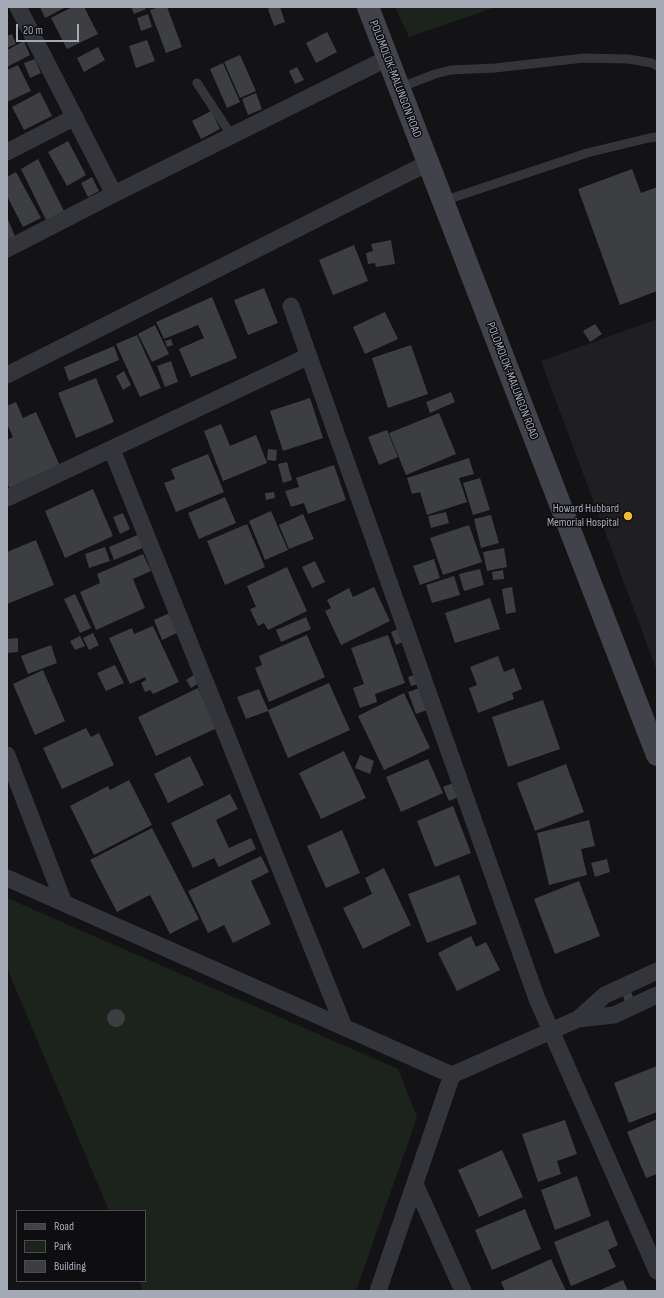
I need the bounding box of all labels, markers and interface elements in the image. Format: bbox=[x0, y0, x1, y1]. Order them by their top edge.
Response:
scale bar bbox=[18, 16, 81, 42]
street label: POLOMOLOK-MALUNGON ROAD bbox=[366, 18, 424, 140]
text: 20 m bbox=[23, 23, 43, 38]
street label: POLOMOLOK-MALUNGON ROAD bbox=[483, 320, 541, 442]
place label: Howard Hubbard Memorial Hospital bbox=[547, 502, 619, 530]
marker: Howard Hubbard Memorial Hospital bbox=[622, 510, 634, 522]
legend bbox=[16, 1210, 146, 1282]
text: Road bbox=[54, 1219, 74, 1234]
text: Park bbox=[54, 1239, 72, 1254]
text: Building bbox=[54, 1259, 86, 1274]

